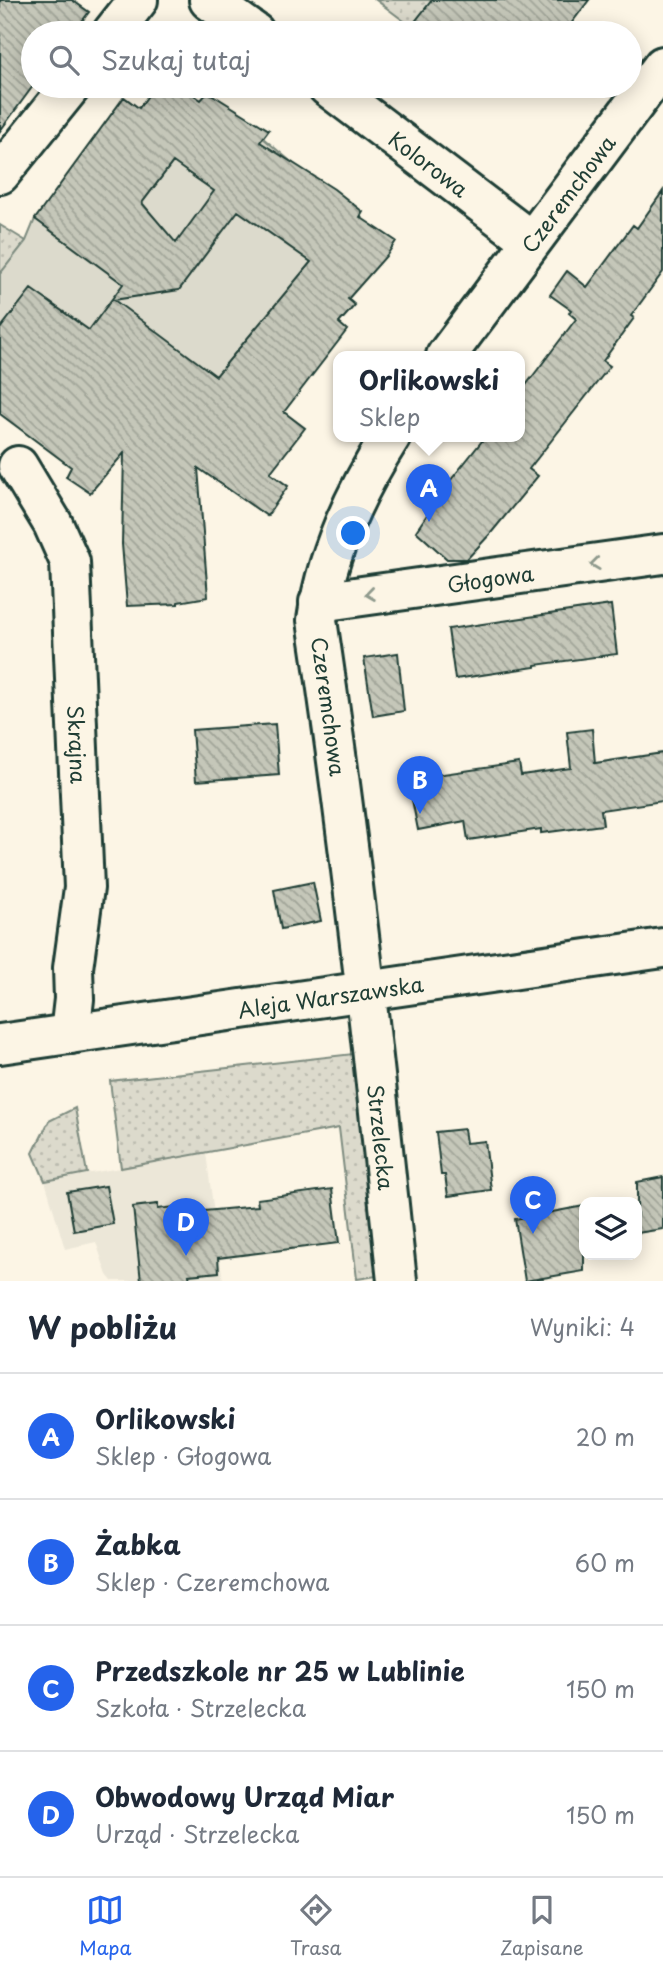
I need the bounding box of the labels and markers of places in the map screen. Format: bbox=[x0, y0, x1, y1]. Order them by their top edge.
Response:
pin: A bbox=[406, 464, 452, 522]
pin: B bbox=[397, 756, 443, 814]
pin: C bbox=[510, 1176, 556, 1234]
pin: D bbox=[163, 1198, 209, 1256]

